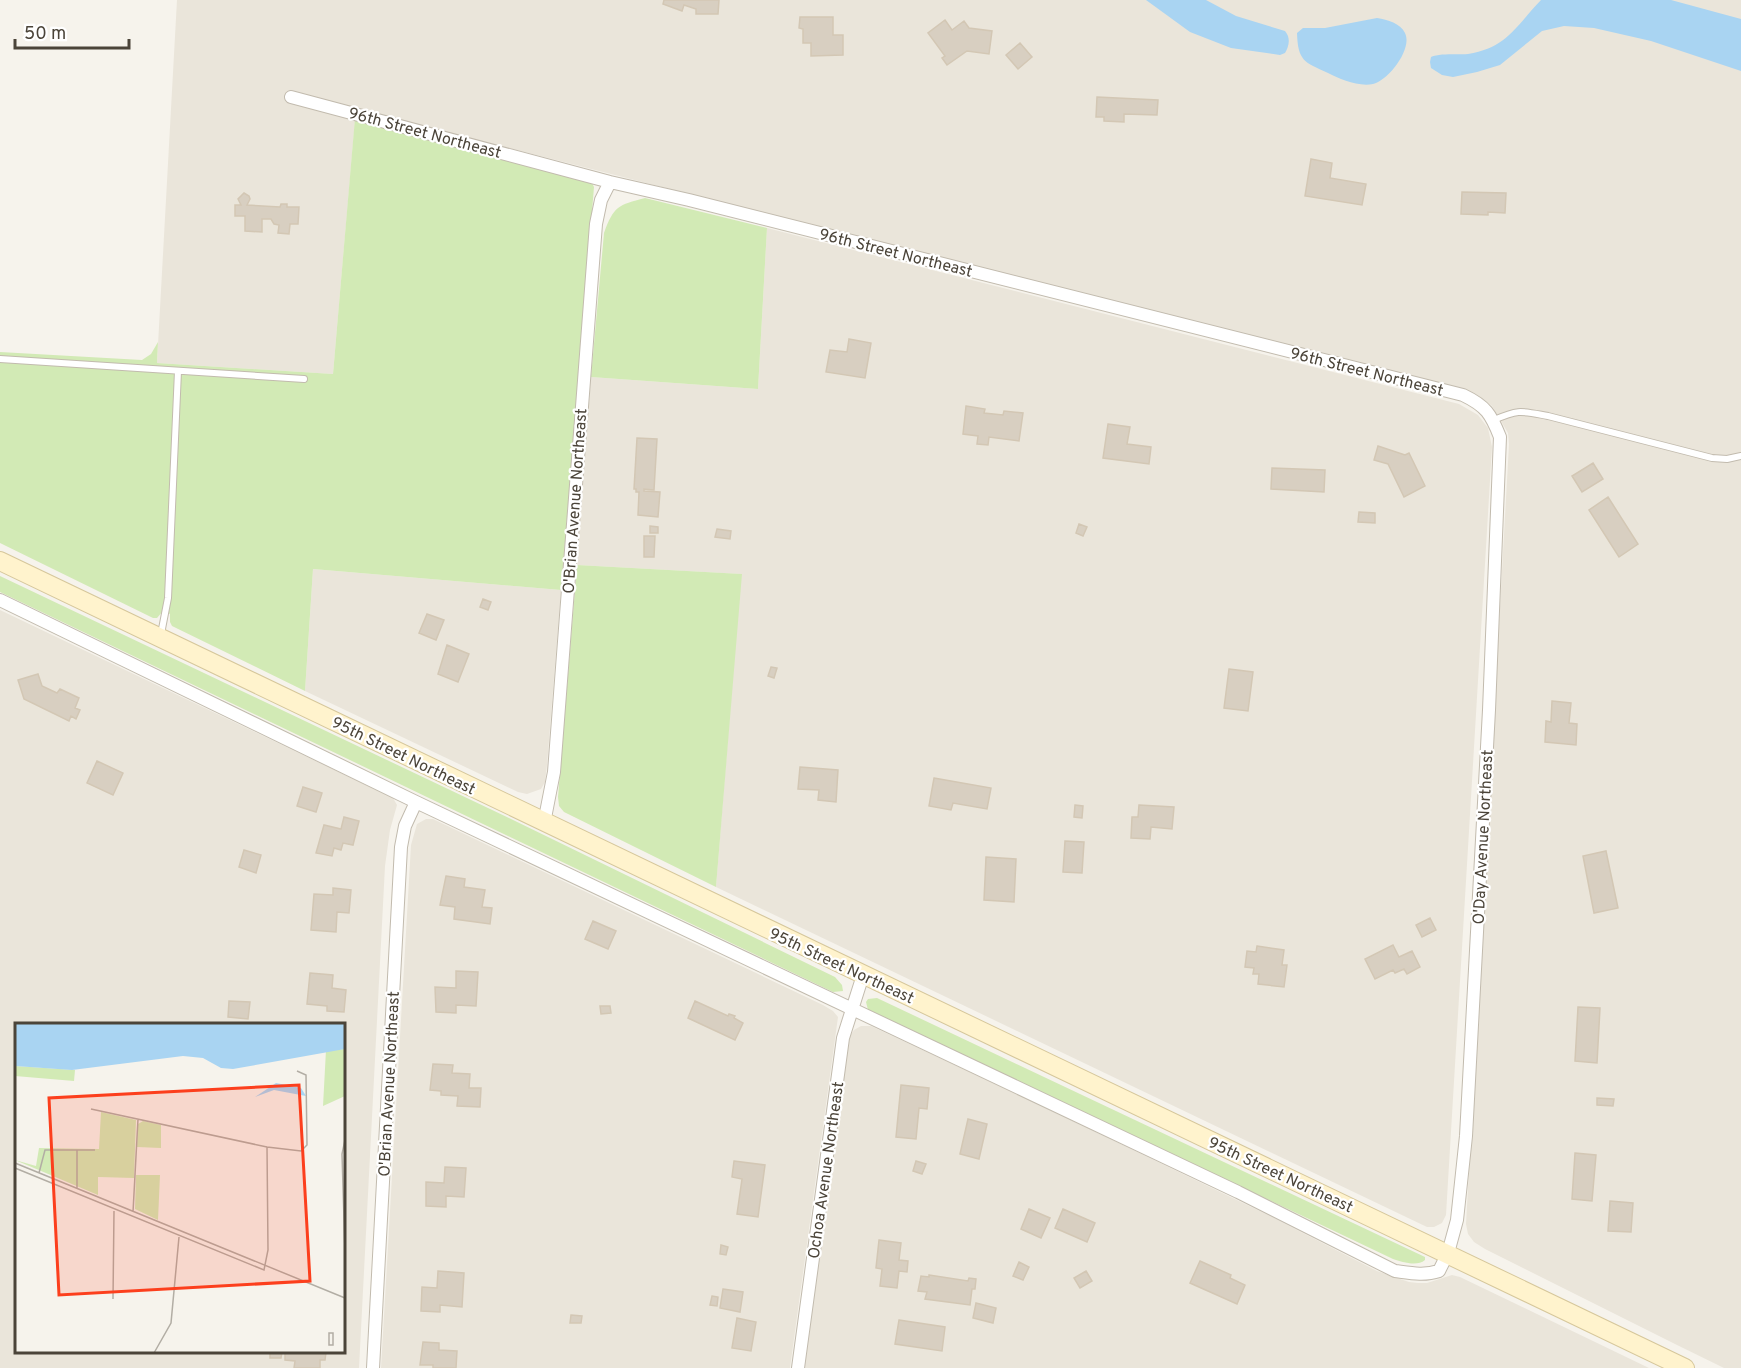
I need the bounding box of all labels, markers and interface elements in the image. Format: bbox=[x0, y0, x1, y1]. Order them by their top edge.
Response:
scale bar bbox=[15, 12, 129, 50]
text: 50 m bbox=[24, 23, 66, 46]
street label: 96th Street Northeast bbox=[346, 104, 503, 164]
street label: 96th Street Northeast bbox=[817, 225, 974, 283]
street label: 96th Street Northeast bbox=[1288, 344, 1445, 402]
street label: O'Brian Avenue Northeast bbox=[560, 408, 592, 595]
street label: 95th Street Northeast bbox=[328, 713, 478, 800]
street label: O'Day Avenue Northeast bbox=[1469, 749, 1499, 925]
street label: 95th Street Northeast bbox=[765, 924, 917, 1009]
street label: O'Brian Avenue Northeast bbox=[375, 991, 405, 1177]
inset map bbox=[15, 1023, 345, 1353]
street label: Ochoa Avenue Northeast bbox=[805, 1080, 849, 1260]
street label: 95th Street Northeast bbox=[1204, 1133, 1356, 1218]

